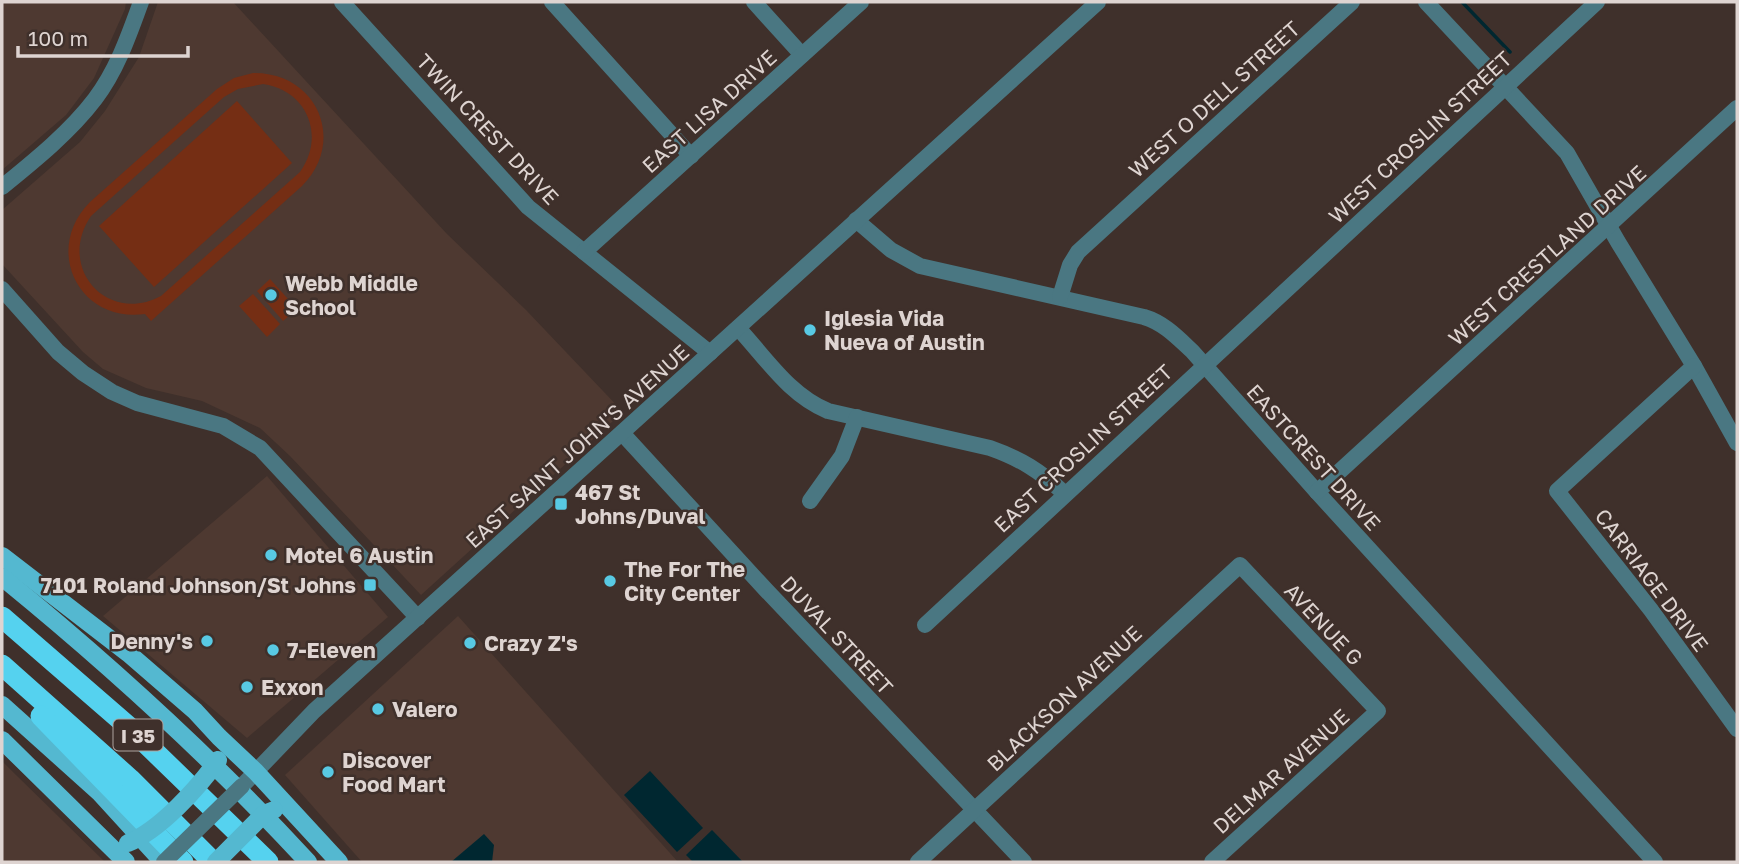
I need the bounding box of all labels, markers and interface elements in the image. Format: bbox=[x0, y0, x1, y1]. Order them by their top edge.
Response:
scale bar bbox=[18, 14, 187, 58]
street label: WEST O DELL STREET bbox=[1123, 15, 1305, 183]
text: 100 m bbox=[28, 25, 88, 51]
street label: EAST LISA DRIVE bbox=[636, 44, 782, 178]
street label: WEST CROSLIN STREET bbox=[1323, 45, 1517, 229]
street label: TWIN CREST DRIVE bbox=[411, 48, 565, 210]
street label: WEST CRESTLAND DRIVE bbox=[1443, 159, 1651, 351]
place label: Webb Middle School bbox=[285, 270, 418, 320]
marker: Webb Middle School bbox=[263, 287, 279, 303]
place label: Iglesia Vida Nueva of Austin bbox=[824, 305, 985, 355]
marker: Iglesia Vida Nueva of Austin bbox=[802, 322, 818, 338]
street label: EAST SAINT JOHN'S AVENUE bbox=[460, 339, 694, 553]
street label: EAST CROSLIN STREET bbox=[988, 358, 1178, 538]
street label: EASTCREST DRIVE bbox=[1241, 379, 1387, 535]
place label: 467 St Johns/Duval bbox=[575, 479, 705, 529]
marker: 467 St Johns/Duval bbox=[553, 496, 569, 512]
street label: CARRIAGE DRIVE bbox=[1590, 503, 1714, 657]
place label: Motel 6 Austin bbox=[285, 542, 433, 568]
marker: Motel 6 Austin bbox=[263, 547, 279, 563]
place label: The For The City Center bbox=[624, 556, 745, 606]
street label: DUVAL STREET bbox=[775, 570, 899, 700]
place label: 7101 Roland Johnson/St Johns bbox=[41, 572, 356, 598]
marker: The For The City Center bbox=[602, 573, 618, 589]
marker: 7101 Roland Johnson/St Johns bbox=[362, 577, 378, 593]
street label: AVENUE G bbox=[1279, 577, 1369, 671]
street label: BLACKSON AVENUE bbox=[981, 620, 1147, 776]
place label: Denny's bbox=[110, 628, 193, 654]
place label: Crazy Z's bbox=[484, 630, 578, 656]
marker: Denny's bbox=[199, 633, 215, 649]
marker: Crazy Z's bbox=[462, 635, 478, 651]
place label: 7-Eleven bbox=[287, 637, 376, 663]
marker: 7-Eleven bbox=[265, 642, 281, 658]
place label: Exxon bbox=[261, 674, 324, 700]
marker: Exxon bbox=[239, 679, 255, 695]
place label: Valero bbox=[392, 696, 458, 722]
marker: Valero bbox=[370, 701, 386, 717]
street label: DELMAR AVENUE bbox=[1208, 703, 1354, 839]
road number: I 35 bbox=[114, 720, 162, 750]
place label: Discover Food Mart bbox=[342, 747, 446, 797]
marker: Discover Food Mart bbox=[320, 764, 336, 780]

